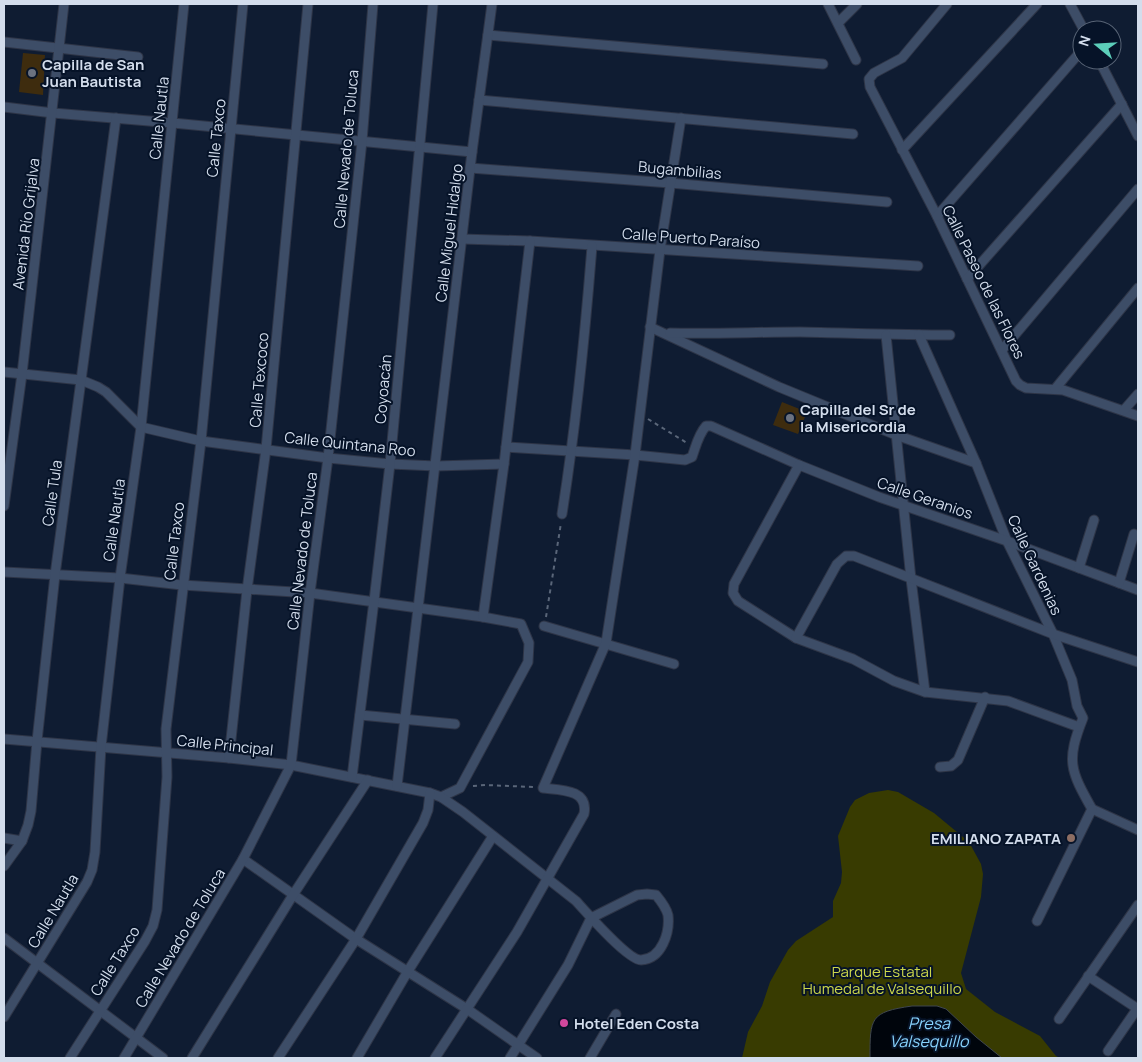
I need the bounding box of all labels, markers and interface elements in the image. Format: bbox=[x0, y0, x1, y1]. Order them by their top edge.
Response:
north arrow bbox=[1072, 20, 1122, 70]
text: N bbox=[1074, 33, 1095, 49]
place label: Capilla de San Juan Bautista bbox=[42, 54, 144, 92]
marker: Capilla de San Juan Bautista bbox=[26, 67, 38, 79]
street label: Calle Nevado de Toluca bbox=[329, 69, 363, 229]
street label: Calle Nautla bbox=[144, 76, 174, 160]
street label: Calle Taxco bbox=[201, 98, 231, 178]
street label: Bugambilias bbox=[637, 156, 723, 184]
street label: Avenida Río Grijalva bbox=[7, 157, 45, 291]
street label: Calle Miguel Hidalgo bbox=[430, 162, 468, 303]
street label: Calle Paseo de las Flores bbox=[938, 202, 1030, 362]
street label: Calle Puerto Paraíso bbox=[621, 223, 761, 253]
street label: Calle Texcoco bbox=[244, 331, 274, 429]
street label: Coyoacán bbox=[370, 353, 397, 425]
place label: Capilla del Sr de la Misericordia bbox=[800, 399, 916, 437]
marker: Capilla del Sr de la Misericordia bbox=[784, 412, 796, 424]
street label: Calle Quintana Roo bbox=[283, 427, 417, 461]
street label: Calle Tula bbox=[37, 458, 67, 528]
street label: Calle Nevado de Toluca bbox=[282, 471, 322, 631]
street label: Calle Geranios bbox=[874, 472, 976, 524]
street label: Calle Nautla bbox=[98, 477, 130, 563]
street label: Calle Taxco bbox=[159, 501, 189, 581]
street label: Calle Gardenias bbox=[1003, 512, 1067, 619]
street label: Calle Principal bbox=[176, 729, 274, 761]
place label: EMILIANO ZAPATA bbox=[931, 828, 1061, 849]
marker: EMILIANO ZAPATA bbox=[1065, 832, 1077, 844]
street label: Calle Nevado de Toluca bbox=[130, 864, 230, 1012]
street label: Calle Nautla bbox=[23, 870, 83, 952]
street label: Calle Taxco bbox=[85, 922, 145, 1000]
park label: Parque Estatal Humedal de Valsequillo bbox=[802, 961, 962, 999]
water label: Presa Valsequillo bbox=[890, 1012, 970, 1052]
place label: Hotel Eden Costa bbox=[574, 1013, 699, 1034]
marker: Hotel Eden Costa bbox=[558, 1017, 570, 1029]

